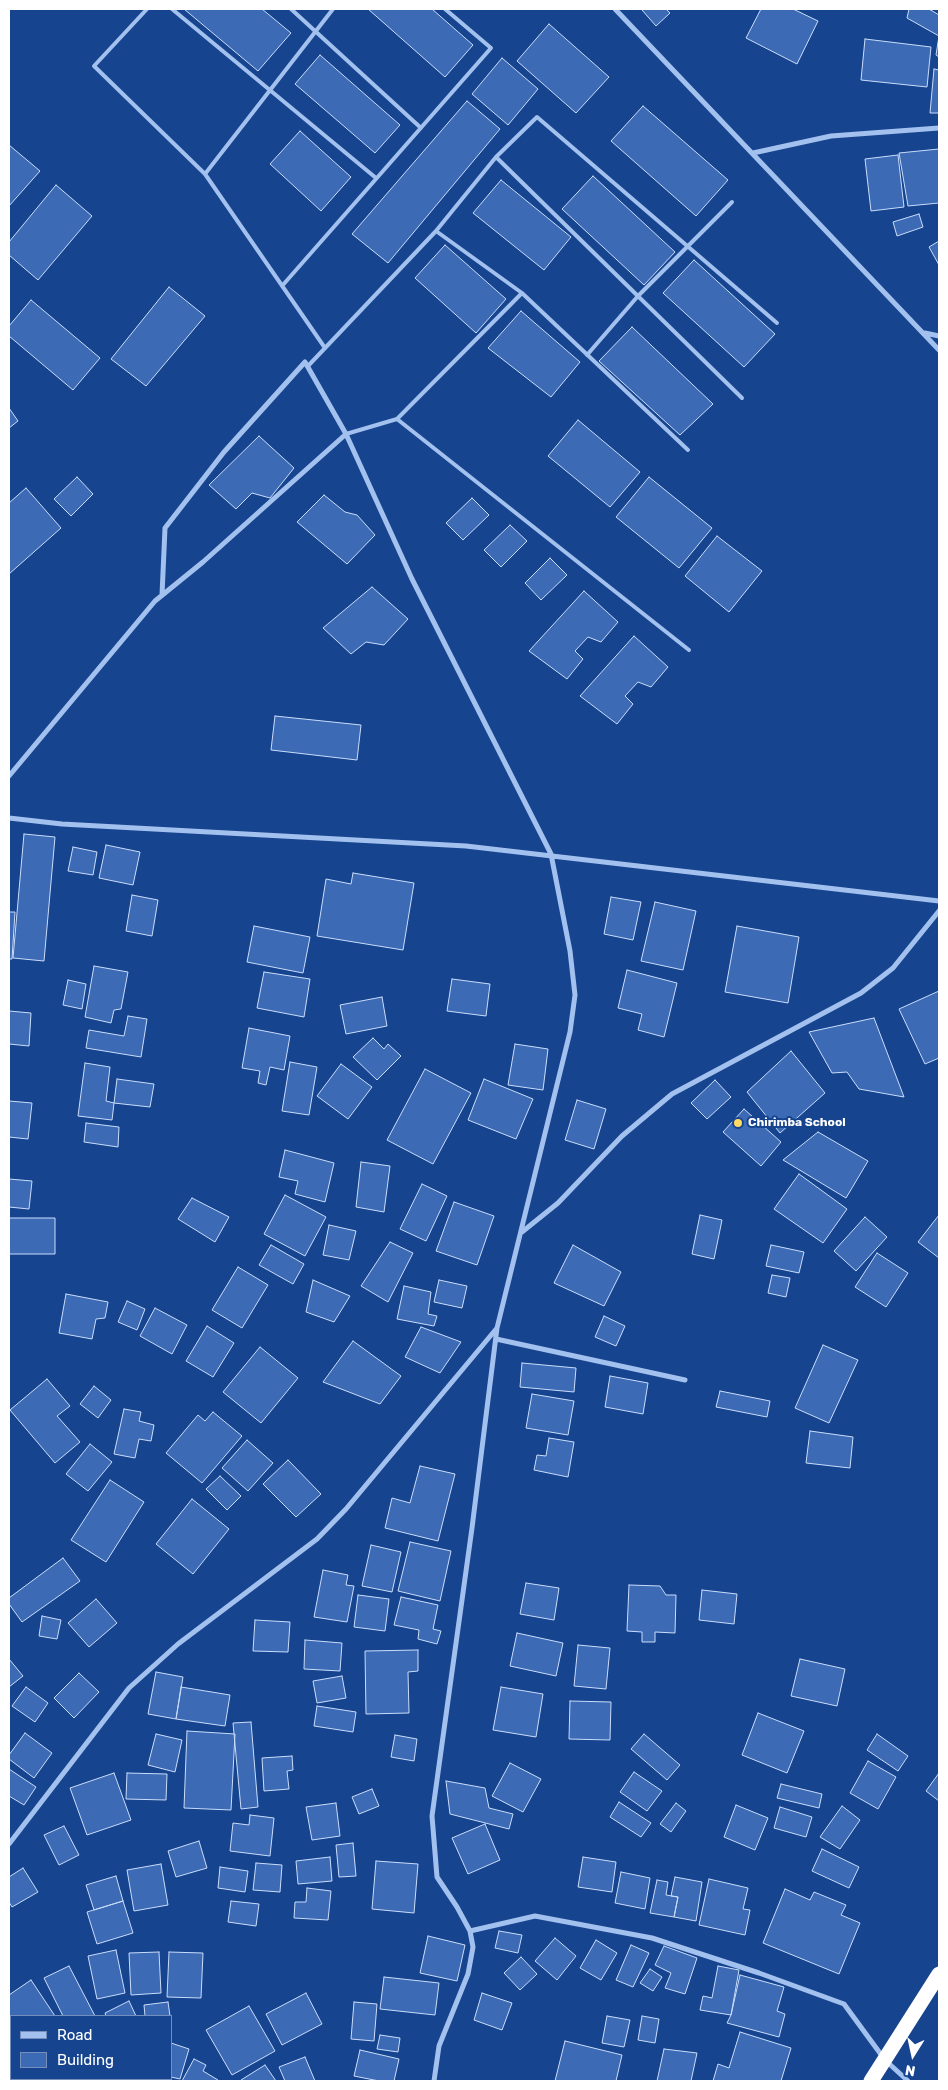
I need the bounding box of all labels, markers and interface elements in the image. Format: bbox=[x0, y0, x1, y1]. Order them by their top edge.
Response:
place label: Chirimba School bbox=[748, 1116, 846, 1130]
marker: Chirimba School bbox=[732, 1117, 744, 1129]
legend bbox=[10, 2015, 172, 2080]
text: Road bbox=[57, 2026, 93, 2044]
north arrow bbox=[888, 2030, 938, 2080]
text: Building bbox=[57, 2051, 114, 2069]
text: N bbox=[904, 2061, 917, 2080]

